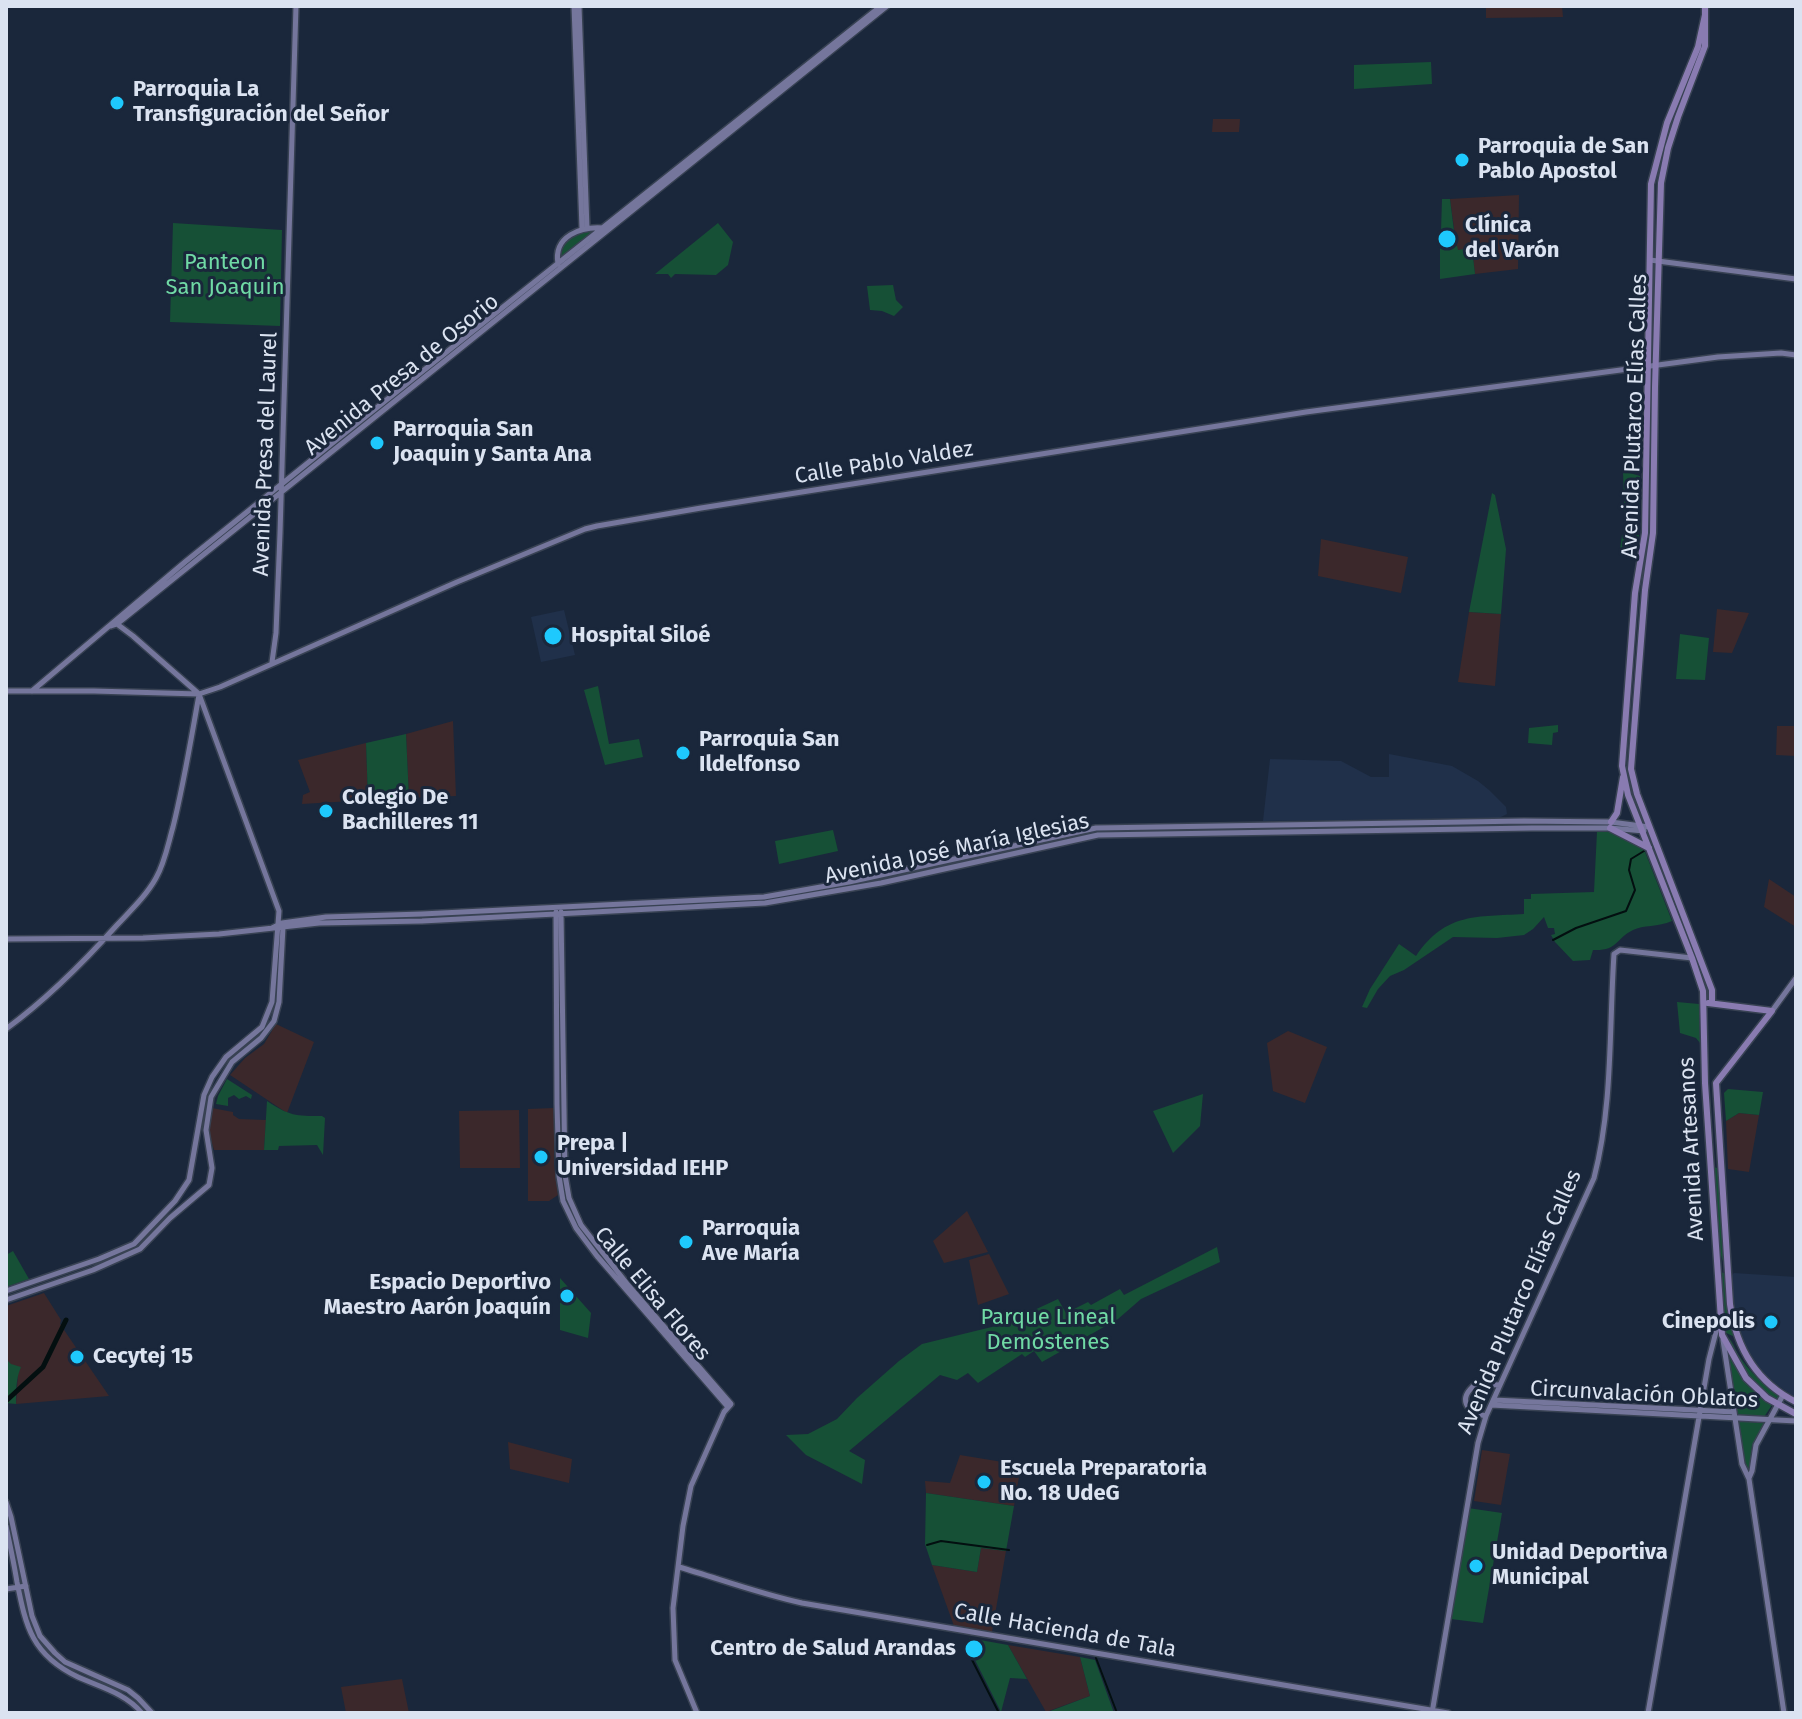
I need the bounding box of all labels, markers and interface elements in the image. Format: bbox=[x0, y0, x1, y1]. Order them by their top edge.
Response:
place label: Parroquia La Transfiguración del Señor bbox=[133, 77, 389, 128]
marker: Parroquia La Transfiguración del Señor bbox=[108, 94, 126, 112]
place label: Parroquia de San Pablo Apostol bbox=[1478, 134, 1649, 186]
marker: Parroquia de San Pablo Apostol bbox=[1453, 151, 1471, 169]
place label: Clínica del Varón bbox=[1465, 213, 1560, 264]
marker: Clínica del Varón bbox=[1436, 228, 1458, 250]
park label: Panteon San Joaquin bbox=[165, 250, 285, 302]
street label: Avenida Plutarco Elías Calles bbox=[1617, 273, 1653, 559]
street label: Avenida Presa de Osorio bbox=[300, 289, 504, 461]
street label: Avenida Presa del Laurel bbox=[249, 331, 283, 577]
place label: Parroquia San Joaquin y Santa Ana bbox=[393, 417, 592, 468]
marker: Parroquia San Joaquin y Santa Ana bbox=[368, 434, 386, 452]
street label: Calle Pablo Valdez bbox=[793, 436, 975, 490]
place label: Hospital Siloé bbox=[571, 623, 710, 649]
marker: Hospital Siloé bbox=[542, 625, 564, 647]
place label: Parroquia San Ildelfonso bbox=[699, 727, 840, 778]
marker: Parroquia San Ildelfonso bbox=[674, 744, 692, 762]
place label: Colegio De Bachilleres 11 bbox=[342, 785, 478, 836]
marker: Colegio De Bachilleres 11 bbox=[317, 802, 335, 820]
street label: Avenida José María Iglesias bbox=[823, 808, 1091, 890]
street label: Avenida Artesanos bbox=[1674, 1056, 1710, 1242]
place label: Prepa | Universidad IEHP bbox=[557, 1131, 728, 1182]
marker: Prepa | Universidad IEHP bbox=[532, 1148, 550, 1166]
street label: Avenida Plutarco Elías Calles bbox=[1452, 1166, 1588, 1438]
place label: Parroquia Ave María bbox=[702, 1216, 800, 1268]
street label: Calle Elisa Flores bbox=[588, 1222, 716, 1366]
marker: Parroquia Ave María bbox=[677, 1233, 695, 1251]
place label: Espacio Deportivo Maestro Aarón Joaquín bbox=[324, 1270, 551, 1322]
marker: Espacio Deportivo Maestro Aarón Joaquín bbox=[558, 1287, 576, 1305]
park label: Parque Lineal Demóstenes bbox=[980, 1305, 1116, 1356]
place label: Cinepolis bbox=[1662, 1309, 1755, 1335]
marker: Cinepolis bbox=[1762, 1313, 1780, 1331]
place label: Cecytej 15 bbox=[93, 1344, 193, 1370]
marker: Cecytej 15 bbox=[68, 1348, 86, 1366]
street label: Circunvalación Oblatos bbox=[1529, 1376, 1759, 1414]
place label: Escuela Preparatoria No. 18 UdeG bbox=[1000, 1456, 1207, 1508]
marker: Escuela Preparatoria No. 18 UdeG bbox=[975, 1473, 993, 1491]
place label: Unidad Deportiva Municipal bbox=[1492, 1540, 1668, 1592]
marker: Unidad Deportiva Municipal bbox=[1467, 1557, 1485, 1575]
street label: Calle Hacienda de Tala bbox=[952, 1598, 1178, 1664]
place label: Centro de Salud Arandas bbox=[710, 1636, 956, 1662]
marker: Centro de Salud Arandas bbox=[963, 1638, 985, 1660]

